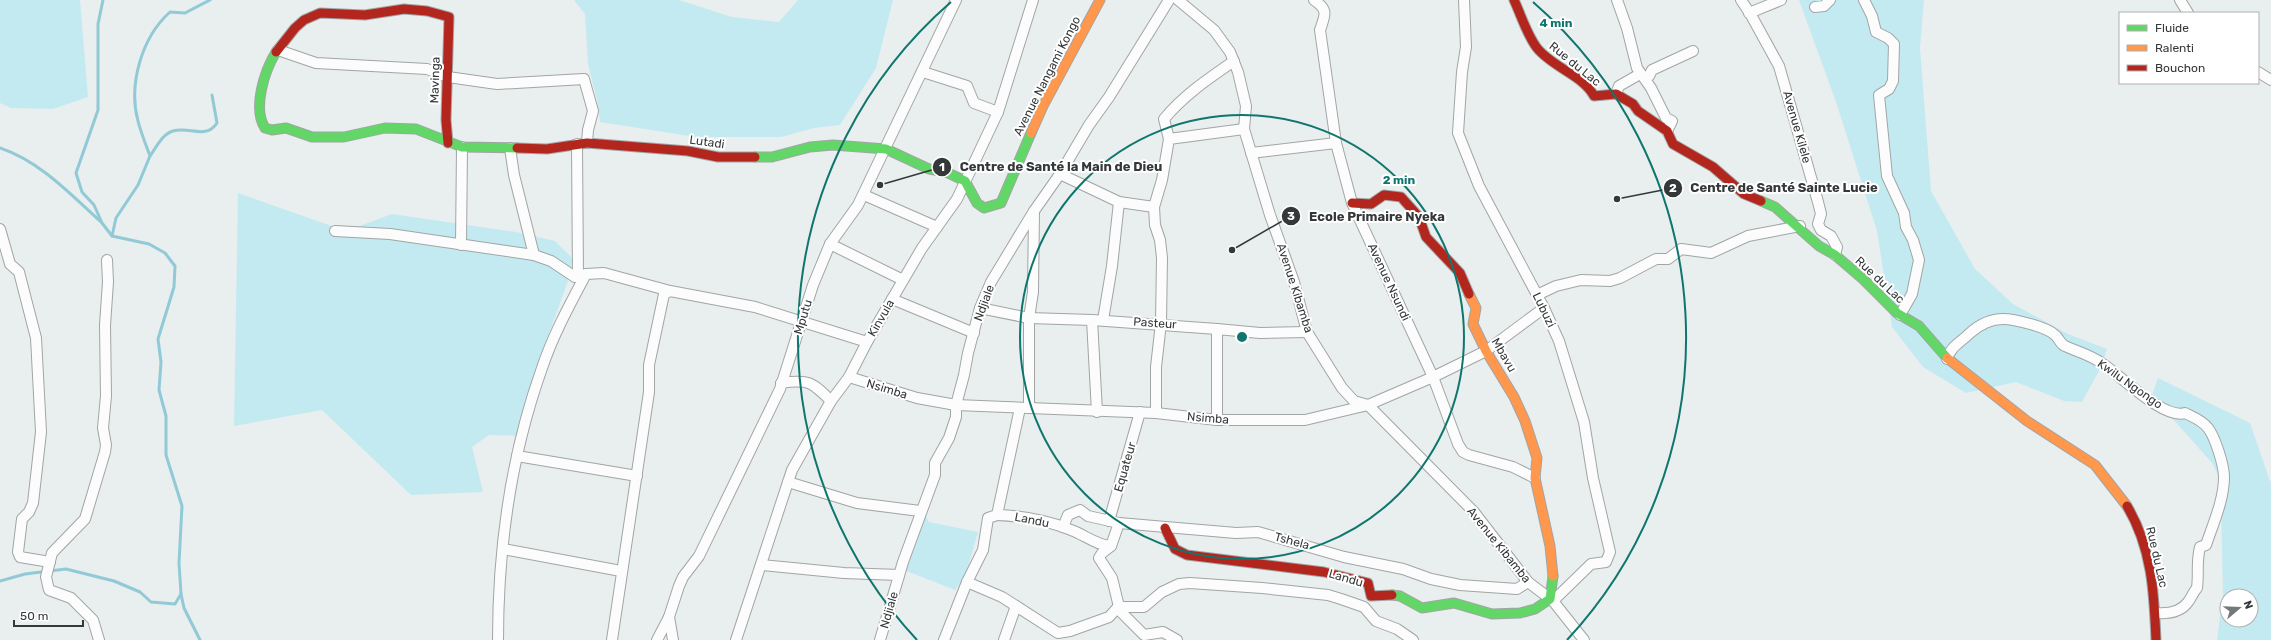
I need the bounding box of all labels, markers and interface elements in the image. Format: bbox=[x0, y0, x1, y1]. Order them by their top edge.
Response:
legend bbox=[2119, 12, 2259, 84]
street label: Avenue Nangami Kongo bbox=[1011, 14, 1083, 138]
text: 4 min bbox=[1540, 16, 1573, 30]
text: Fluide bbox=[2155, 21, 2189, 35]
street label: Rue du Lac bbox=[1546, 39, 1604, 89]
text: Ralenti bbox=[2155, 41, 2194, 55]
street label: Mavinga bbox=[427, 56, 443, 104]
text: Bouchon bbox=[2155, 61, 2205, 75]
street label: Avenue Kilele bbox=[1780, 89, 1814, 165]
street label: Lutadi bbox=[689, 133, 725, 151]
callout: Centre de Santé la Main de Dieu bbox=[932, 154, 1170, 179]
text: Centre de Santé la Main de Dieu bbox=[960, 159, 1162, 174]
text: 1 bbox=[939, 160, 945, 174]
text: 2 min bbox=[1383, 173, 1416, 187]
callout: Centre de Santé Sainte Lucie bbox=[1663, 175, 1886, 200]
text: Centre de Santé Sainte Lucie bbox=[1690, 180, 1878, 195]
text: 2 bbox=[1669, 181, 1677, 195]
callout: Ecole Primaire Nyeka bbox=[1281, 204, 1453, 229]
text: 3 bbox=[1287, 209, 1295, 223]
text: Ecole Primaire Nyeka bbox=[1309, 209, 1445, 224]
street label: Avenue Kibamba bbox=[1274, 241, 1316, 335]
street label: Avenue Nsundi bbox=[1365, 241, 1413, 323]
street label: Rue du Lac bbox=[1853, 254, 1908, 307]
street label: Ndjiale bbox=[971, 283, 997, 323]
street label: Lubuzi bbox=[1530, 290, 1558, 330]
street label: Kinvula bbox=[865, 297, 897, 339]
street label: Mputu bbox=[791, 298, 815, 336]
street label: Pasteur bbox=[1133, 314, 1178, 332]
centre of rings bbox=[1235, 330, 1249, 344]
street label: Mbavu bbox=[1489, 335, 1519, 375]
street label: Kwilu Ngongo bbox=[2095, 356, 2165, 412]
street label: Nsimba bbox=[865, 376, 909, 402]
street label: Nsimba bbox=[1187, 409, 1229, 427]
street label: Equateur bbox=[1111, 440, 1139, 494]
street label: Avenue Kibamba bbox=[1464, 504, 1534, 586]
street label: Landu bbox=[1013, 510, 1051, 530]
street label: Rue du Lac bbox=[2143, 525, 2171, 589]
street label: Tshela bbox=[1273, 530, 1311, 552]
street label: Landu bbox=[1327, 566, 1365, 590]
north arrow bbox=[2219, 588, 2259, 628]
street label: Ndjiale bbox=[877, 590, 901, 630]
text: N bbox=[2241, 599, 2255, 611]
scale bar bbox=[14, 602, 83, 628]
text: 50 m bbox=[20, 609, 48, 623]

